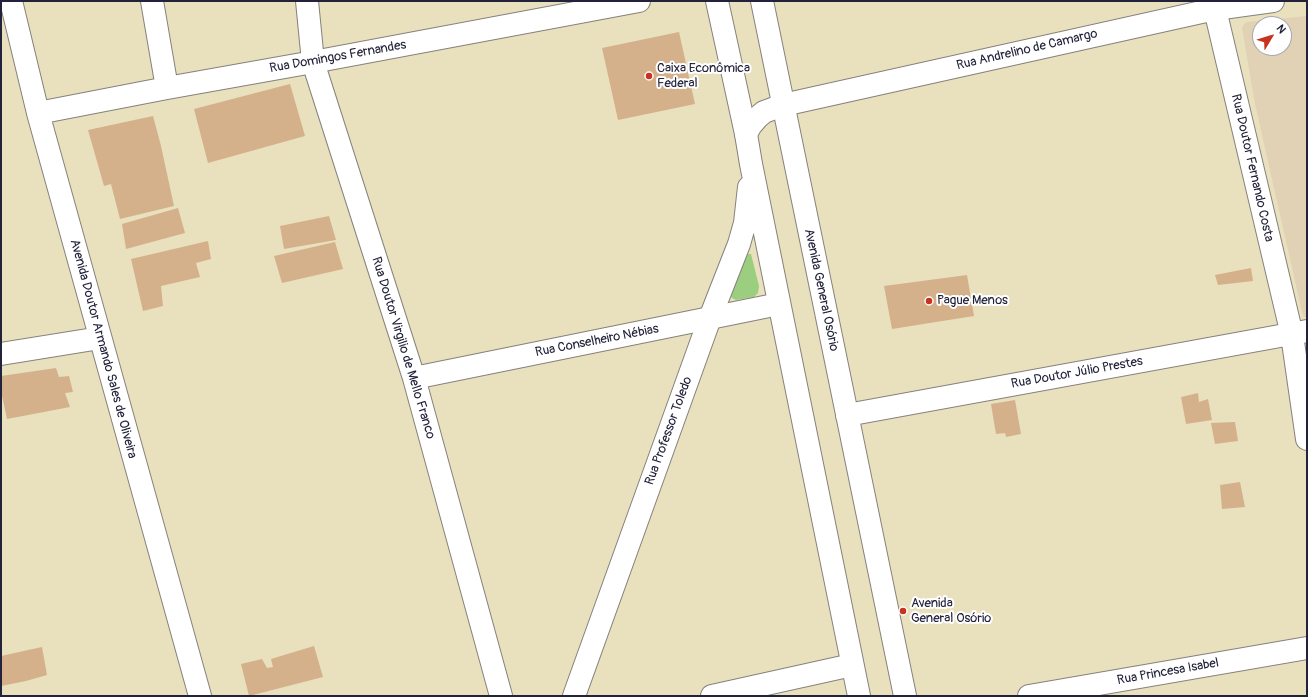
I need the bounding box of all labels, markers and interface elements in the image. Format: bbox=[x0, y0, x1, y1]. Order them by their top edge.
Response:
north arrow bbox=[1252, 16, 1292, 56]
text: N bbox=[1274, 22, 1288, 36]
street label: Rua Andrelino de Camargo bbox=[955, 26, 1099, 74]
street label: Rua Domingos Fernandes bbox=[268, 37, 408, 77]
place label: Caixa Econômica Federal bbox=[657, 61, 750, 92]
marker: Caixa Econômica Federal bbox=[644, 71, 654, 81]
street label: Rua Doutor Fernando Costa bbox=[1227, 93, 1277, 243]
street label: Avenida General Osório bbox=[800, 227, 842, 353]
street label: Avenida Doutor Armando Sales de Oliveira bbox=[66, 238, 140, 460]
street label: Rua Doutor Virgilio de Mello Franco bbox=[368, 255, 438, 441]
place label: Pague Menos bbox=[937, 293, 1008, 309]
marker: Pague Menos bbox=[924, 296, 934, 306]
street label: Rua Conselheiro Nébias bbox=[534, 321, 660, 361]
street label: Rua Doutor Júlio Prestes bbox=[1010, 354, 1144, 392]
street label: Rua Professor Toledo bbox=[642, 375, 696, 487]
place label: Avenida General Osório bbox=[911, 596, 991, 627]
marker: Avenida General Osório bbox=[898, 606, 908, 616]
street label: Rua Princesa Isabel bbox=[1116, 655, 1220, 689]

